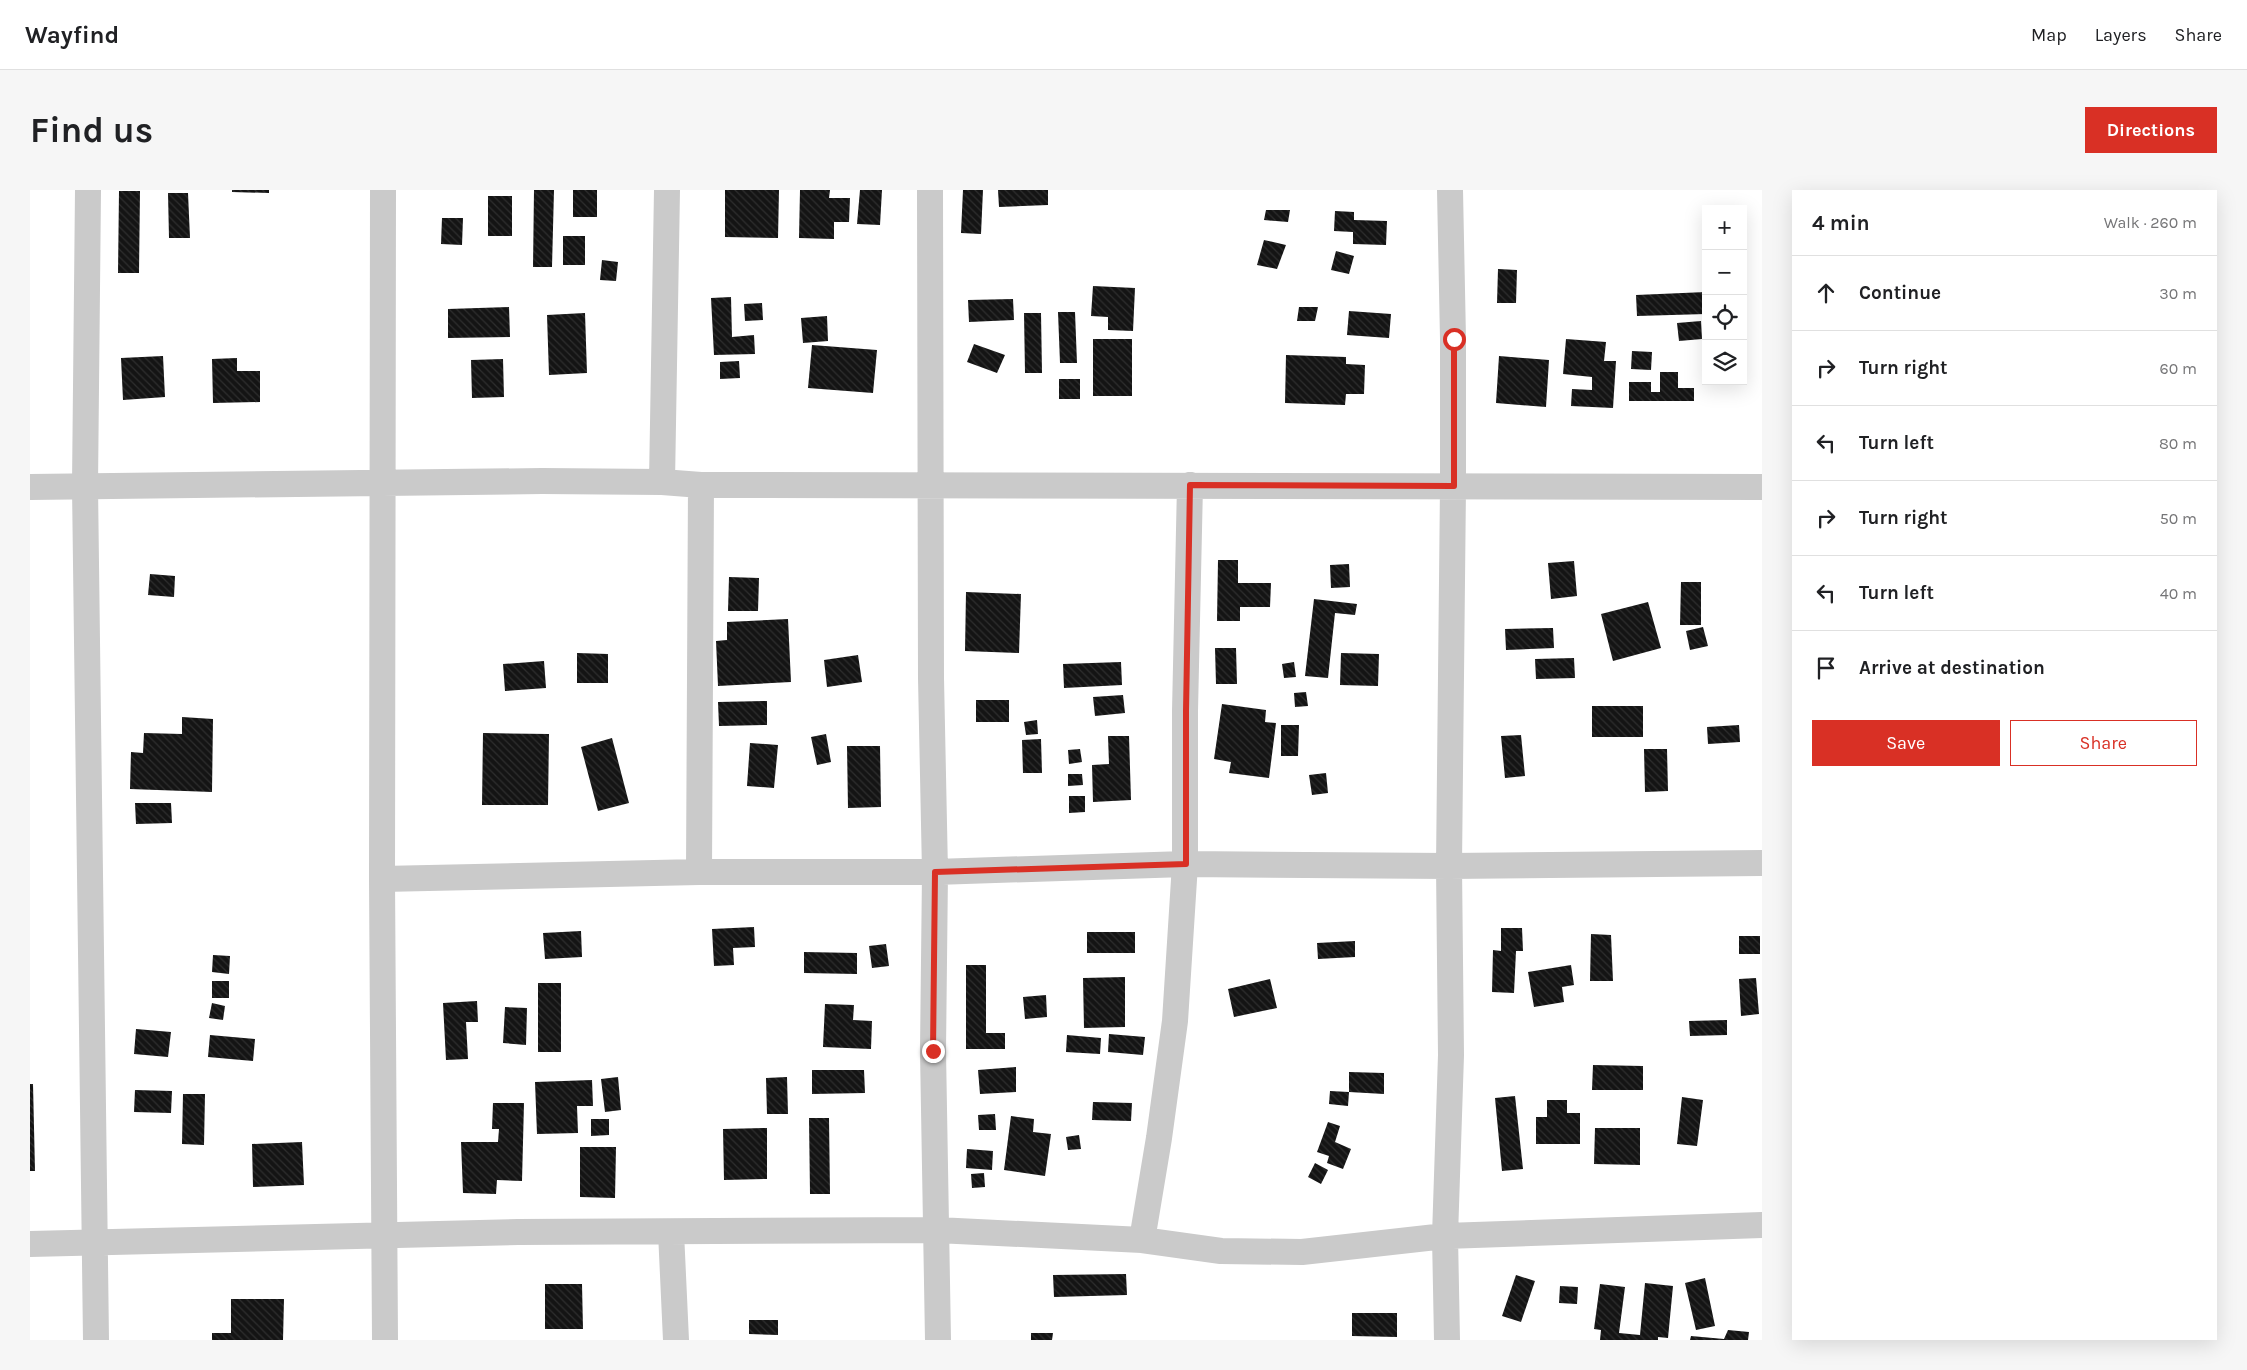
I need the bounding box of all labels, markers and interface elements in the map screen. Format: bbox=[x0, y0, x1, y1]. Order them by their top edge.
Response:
text: Wayfind bbox=[25, 21, 119, 49]
text: Map bbox=[2031, 24, 2067, 46]
text: Layers bbox=[2095, 24, 2147, 46]
text: Share bbox=[2175, 24, 2222, 46]
button: Directions bbox=[2085, 107, 2217, 153]
text: Find us bbox=[30, 110, 153, 151]
map controls bbox=[1702, 205, 1747, 385]
button: + bbox=[1702, 205, 1747, 250]
text: 4 min bbox=[1812, 211, 1870, 235]
text: Walk · 260 m bbox=[2104, 213, 2197, 232]
button: − bbox=[1702, 250, 1747, 295]
icon: ahead bbox=[1812, 279, 1840, 307]
text: Continue bbox=[1859, 282, 1941, 304]
text: 30 m bbox=[2159, 284, 2197, 303]
button: locate bbox=[1702, 295, 1747, 340]
route start bbox=[1443, 328, 1466, 351]
button: layers bbox=[1702, 340, 1747, 385]
icon: right bbox=[1812, 354, 1840, 382]
text: Turn right bbox=[1859, 357, 1948, 379]
text: 60 m bbox=[2160, 359, 2197, 378]
icon: left bbox=[1812, 429, 1840, 457]
text: Turn left bbox=[1859, 432, 1934, 454]
text: 80 m bbox=[2159, 434, 2197, 453]
icon: right bbox=[1812, 504, 1840, 532]
text: Turn right bbox=[1859, 507, 1948, 529]
text: 50 m bbox=[2160, 509, 2197, 528]
icon: left bbox=[1812, 579, 1840, 607]
text: Turn left bbox=[1859, 582, 1934, 604]
text: 40 m bbox=[2160, 584, 2197, 603]
icon: arrive bbox=[1812, 654, 1840, 682]
text: Arrive at destination bbox=[1859, 657, 2045, 679]
button: Save bbox=[1812, 720, 2000, 766]
button: Share bbox=[2010, 720, 2197, 766]
route end bbox=[922, 1040, 945, 1063]

